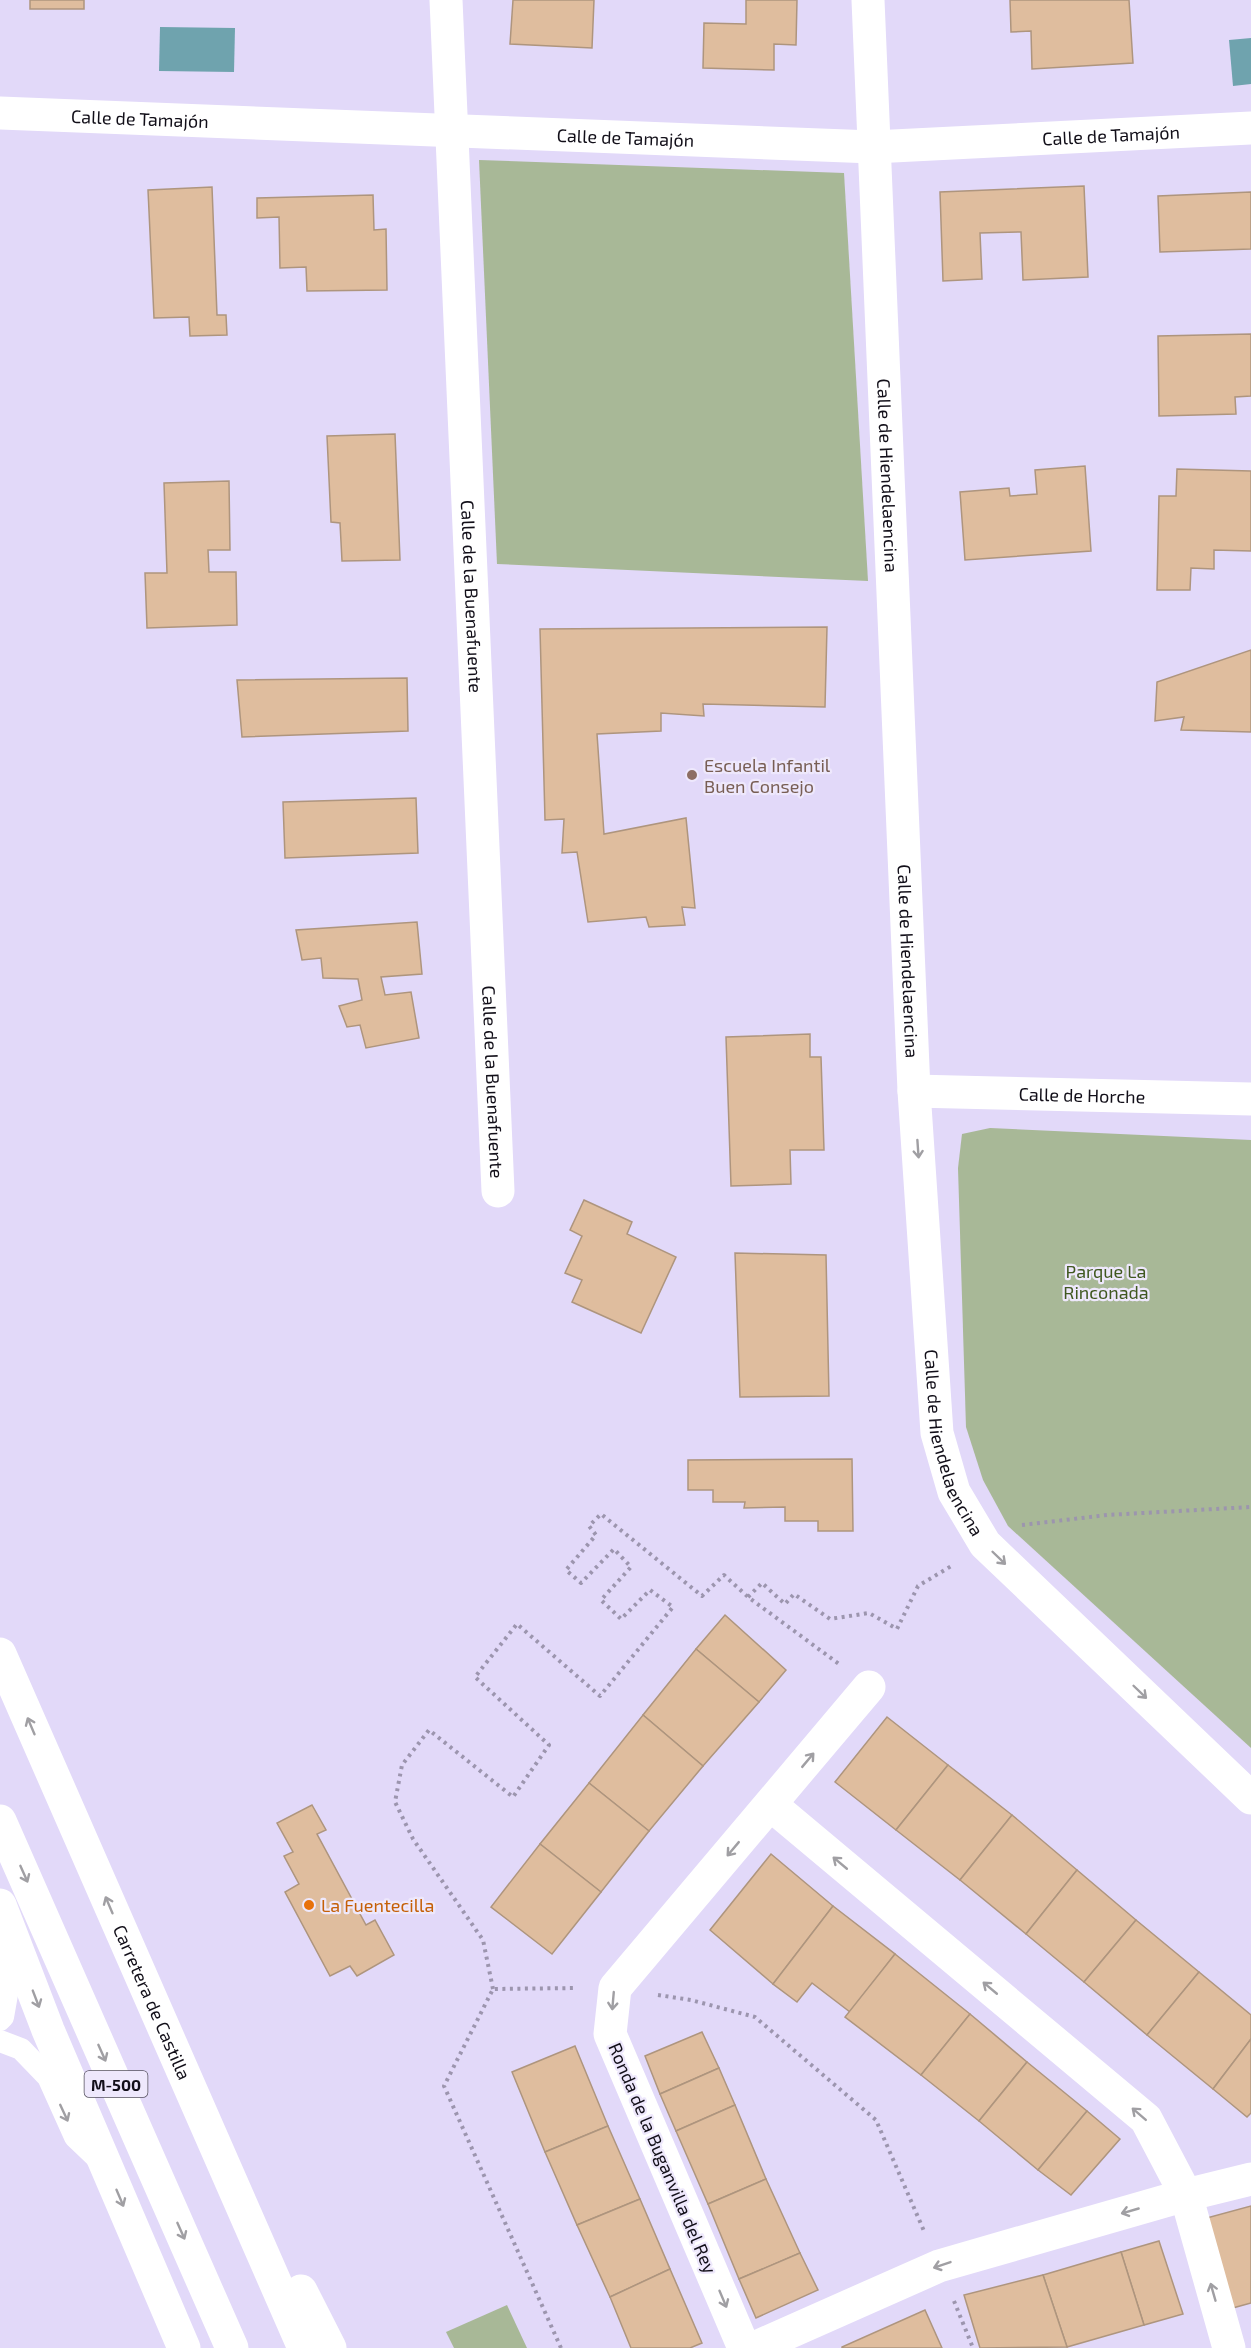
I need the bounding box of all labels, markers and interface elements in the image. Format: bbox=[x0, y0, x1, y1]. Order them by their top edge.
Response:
street label: Calle de Tamajón bbox=[71, 105, 209, 132]
street label: Calle de Tamajón bbox=[1042, 121, 1180, 149]
street label: Calle de Tamajón bbox=[556, 124, 695, 151]
street label: Calle de Hiendelaencina bbox=[873, 378, 903, 573]
street label: Calle de la Buenafuente bbox=[457, 499, 487, 693]
place label: Escuela Infantil Buen Consejo bbox=[704, 754, 831, 797]
marker: Escuela Infantil Buen Consejo bbox=[685, 768, 699, 782]
street label: Calle de Hiendelaencina bbox=[893, 864, 924, 1059]
street label: Calle de la Buenafuente bbox=[478, 985, 508, 1179]
street label: Calle de Horche bbox=[1018, 1082, 1146, 1107]
one-way arrow bbox=[913, 1139, 924, 1159]
park label: Parque La Rinconada bbox=[1063, 1260, 1149, 1303]
street label: Calle de Hiendelaencina bbox=[920, 1349, 989, 1540]
one-way arrow bbox=[991, 1551, 1006, 1565]
one-way arrow bbox=[1133, 1685, 1148, 1699]
one-way arrow bbox=[25, 1717, 36, 1736]
one-way arrow bbox=[801, 1753, 815, 1768]
one-way arrow bbox=[726, 1841, 740, 1856]
one-way arrow bbox=[833, 1856, 848, 1870]
one-way arrow bbox=[18, 1865, 30, 1883]
place label: La Fuentecilla bbox=[321, 1894, 434, 1916]
one-way arrow bbox=[102, 1896, 113, 1914]
marker: La Fuentecilla bbox=[302, 1898, 316, 1912]
street label: Carretera de Castilla bbox=[109, 1921, 196, 2083]
one-way arrow bbox=[983, 1981, 998, 1995]
one-way arrow bbox=[31, 1989, 42, 2008]
one-way arrow bbox=[607, 1990, 618, 2010]
street label: Ronda de la Buganvilla del Rey bbox=[604, 2039, 722, 2277]
one-way arrow bbox=[97, 2043, 108, 2061]
road number: M-500 bbox=[84, 2071, 148, 2097]
one-way arrow bbox=[59, 2103, 70, 2121]
one-way arrow bbox=[1131, 2107, 1147, 2120]
one-way arrow bbox=[115, 2189, 126, 2207]
one-way arrow bbox=[1120, 2206, 1139, 2217]
one-way arrow bbox=[175, 2222, 187, 2240]
one-way arrow bbox=[933, 2261, 952, 2272]
one-way arrow bbox=[1207, 2283, 1218, 2302]
one-way arrow bbox=[718, 2289, 729, 2307]

